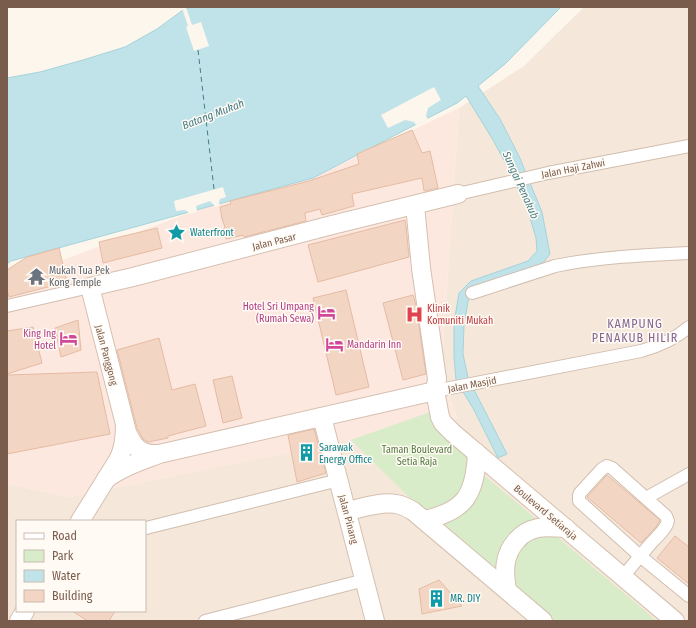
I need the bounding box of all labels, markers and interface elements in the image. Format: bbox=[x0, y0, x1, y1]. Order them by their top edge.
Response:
water label: Batang Mukah bbox=[180, 97, 246, 132]
water label: Sungai Penakub bbox=[499, 149, 541, 221]
street label: Jalan Haji Zahwi bbox=[540, 157, 606, 181]
place icon: Waterfront bbox=[167, 222, 187, 242]
place label: Waterfront bbox=[190, 227, 234, 239]
street label: Jalan Pasar bbox=[251, 231, 298, 253]
place label: Mukah Tua Pek Kong Temple bbox=[49, 265, 110, 289]
temple icon: Mukah Tua Pek Kong Temple bbox=[26, 266, 46, 286]
place label: Hotel Sri Umpang (Rumah Sewa) bbox=[243, 301, 314, 325]
hotel icon: Hotel Sri Umpang (Rumah Sewa) bbox=[317, 302, 337, 322]
place label: Klinik Komuniti Mukah bbox=[427, 303, 493, 327]
hospital icon: Klinik Komuniti Mukah bbox=[404, 304, 424, 324]
district label: KAMPUNG PENAKUB HILIR bbox=[592, 317, 678, 345]
street label: Jalan Panggong bbox=[92, 324, 120, 387]
place label: King Ing Hotel bbox=[23, 328, 56, 352]
hotel icon: King Ing Hotel bbox=[59, 329, 79, 349]
hotel icon: Mandarin Inn bbox=[324, 334, 344, 354]
place label: Mandarin Inn bbox=[347, 339, 401, 351]
street label: Jalan Masjid bbox=[447, 374, 498, 396]
place label: Sarawak Energy Office bbox=[319, 442, 372, 466]
building icon: Sarawak Energy Office bbox=[296, 443, 316, 463]
park label: Taman Boulevard Setia Raja bbox=[382, 444, 452, 468]
street label: Boulevard Setiaraja bbox=[511, 483, 580, 543]
street label: Jalan Pinang bbox=[336, 493, 360, 546]
legend bbox=[16, 520, 146, 612]
text: Road bbox=[52, 529, 77, 543]
text: Park bbox=[52, 549, 74, 563]
text: Water bbox=[52, 569, 81, 583]
building icon: MR. DIY bbox=[427, 588, 447, 608]
text: Building bbox=[52, 589, 93, 603]
place label: MR. DIY bbox=[450, 593, 480, 605]

